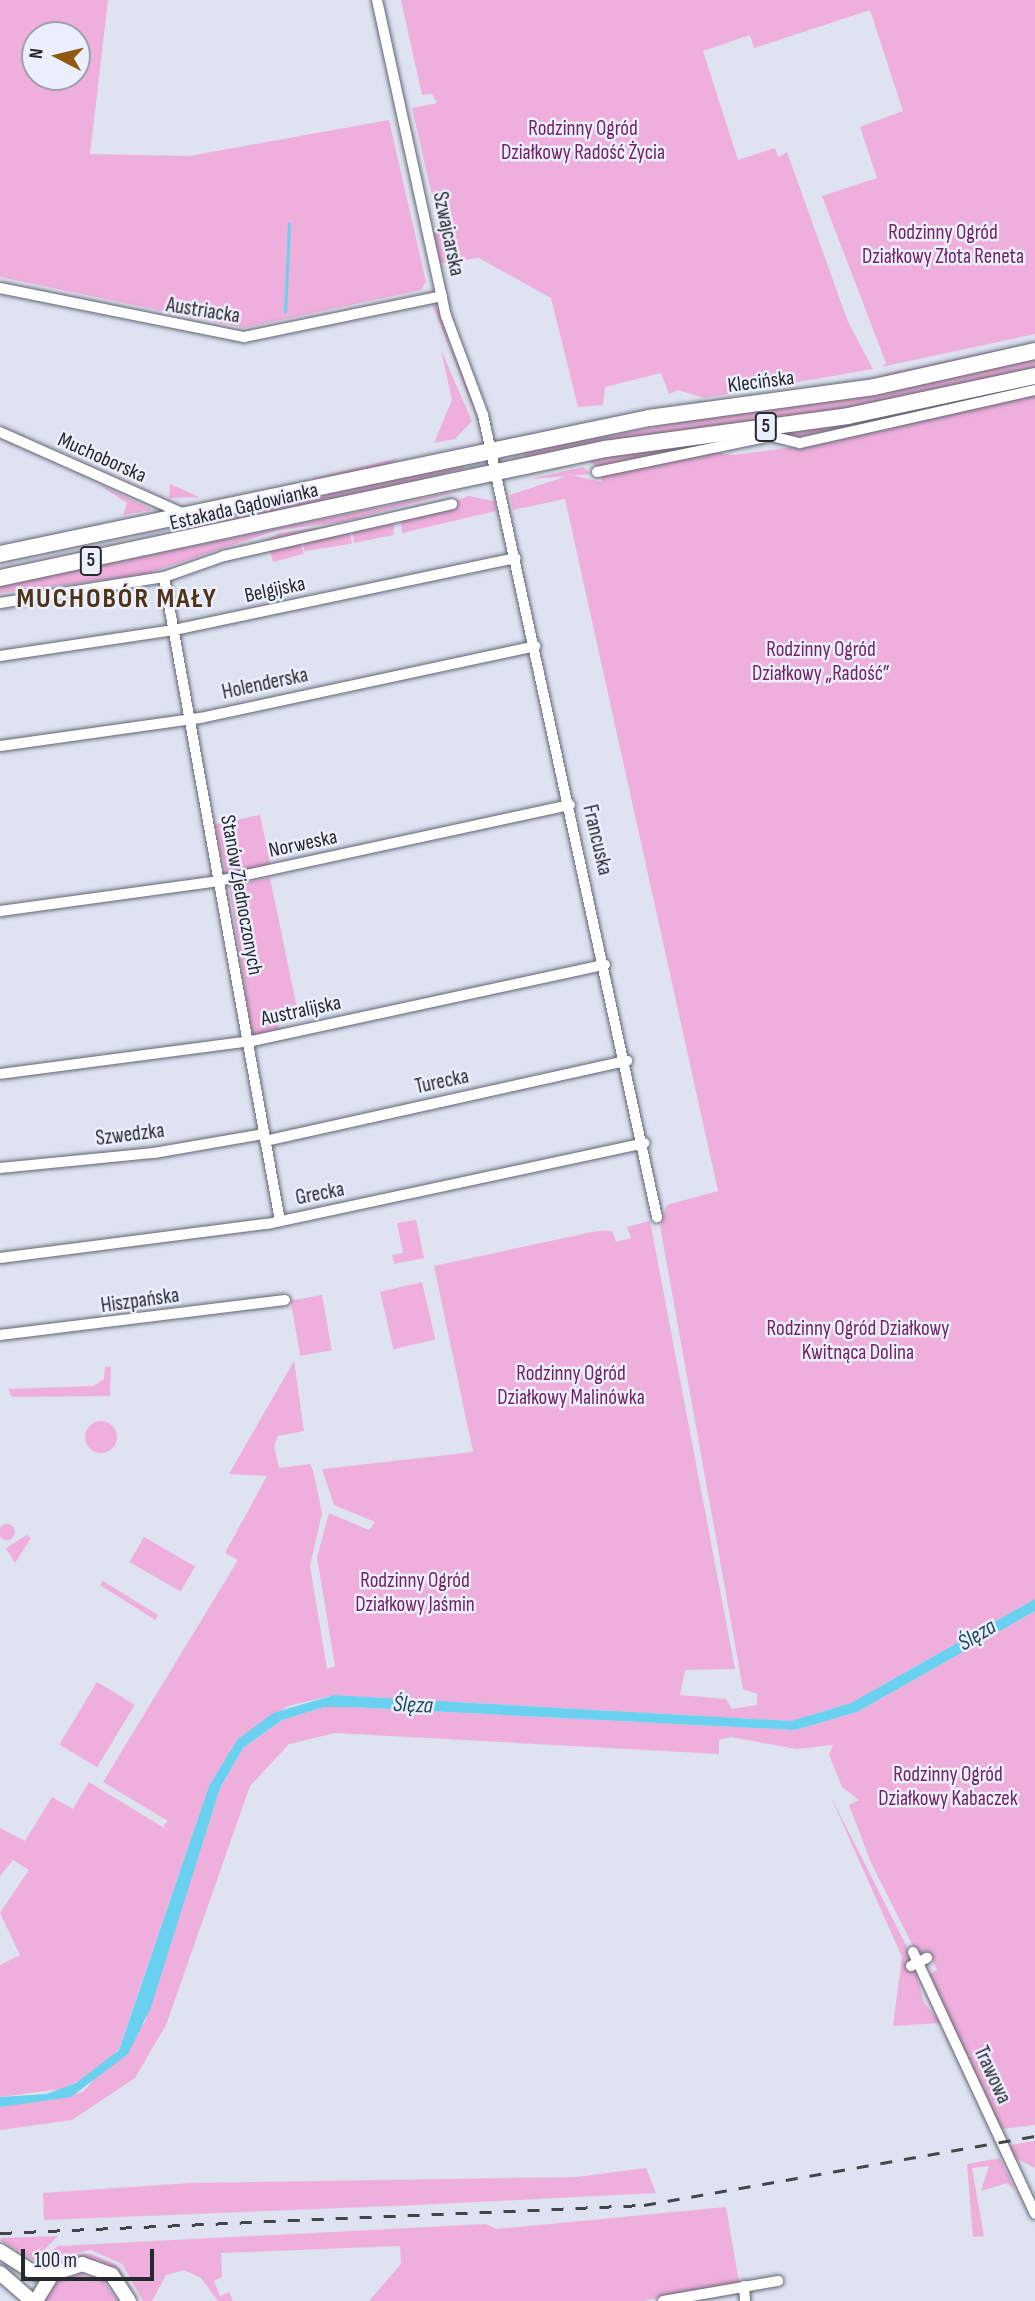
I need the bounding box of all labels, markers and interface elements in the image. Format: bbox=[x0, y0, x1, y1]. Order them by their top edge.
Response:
north arrow bbox=[21, 21, 91, 91]
text: N bbox=[25, 47, 49, 60]
park label: Rodzinny Ogród Działkowy Radość Życia bbox=[501, 116, 665, 166]
street label: Szwajcarska bbox=[427, 190, 469, 278]
park label: Rodzinny Ogród Działkowy Złota Reneta bbox=[862, 220, 1024, 270]
street label: Austriacka bbox=[164, 293, 242, 329]
street label: Klecińska bbox=[726, 365, 796, 399]
road number: 5 bbox=[754, 412, 778, 442]
street label: Muchoborska bbox=[54, 427, 150, 489]
street label: Estakada Gądowianka bbox=[167, 478, 321, 536]
road number: 5 bbox=[79, 546, 103, 576]
street label: Belgijska bbox=[242, 571, 308, 609]
district label: MUCHOBÓR MAŁY bbox=[18, 582, 216, 616]
park label: Rodzinny Ogród Działkowy „Radość” bbox=[752, 637, 890, 687]
street label: Holenderska bbox=[220, 663, 310, 705]
street label: Francuska bbox=[577, 802, 617, 878]
street label: Stanów Zjednoczonych bbox=[215, 813, 267, 977]
street label: Norweska bbox=[266, 824, 340, 864]
street label: Australijska bbox=[259, 990, 343, 1032]
street label: Turecka bbox=[413, 1064, 471, 1100]
street label: Szwedzka bbox=[94, 1118, 166, 1152]
street label: Grecka bbox=[293, 1177, 347, 1211]
street label: Hiszpańska bbox=[99, 1283, 181, 1319]
park label: Rodzinny Ogród Działkowy Kwitnąca Dolina bbox=[767, 1316, 949, 1366]
park label: Rodzinny Ogród Działkowy Malinówka bbox=[497, 1361, 645, 1411]
park label: Rodzinny Ogród Działkowy Jaśmin bbox=[355, 1568, 475, 1618]
water label: Ślęza bbox=[953, 1613, 1001, 1657]
water label: Ślęza bbox=[392, 1690, 434, 1720]
park label: Rodzinny Ogród Działkowy Kabaczek bbox=[878, 1762, 1018, 1812]
street label: Trawowa bbox=[968, 2042, 1016, 2108]
scale bar bbox=[24, 2234, 158, 2278]
text: 100 m bbox=[34, 2248, 77, 2273]

